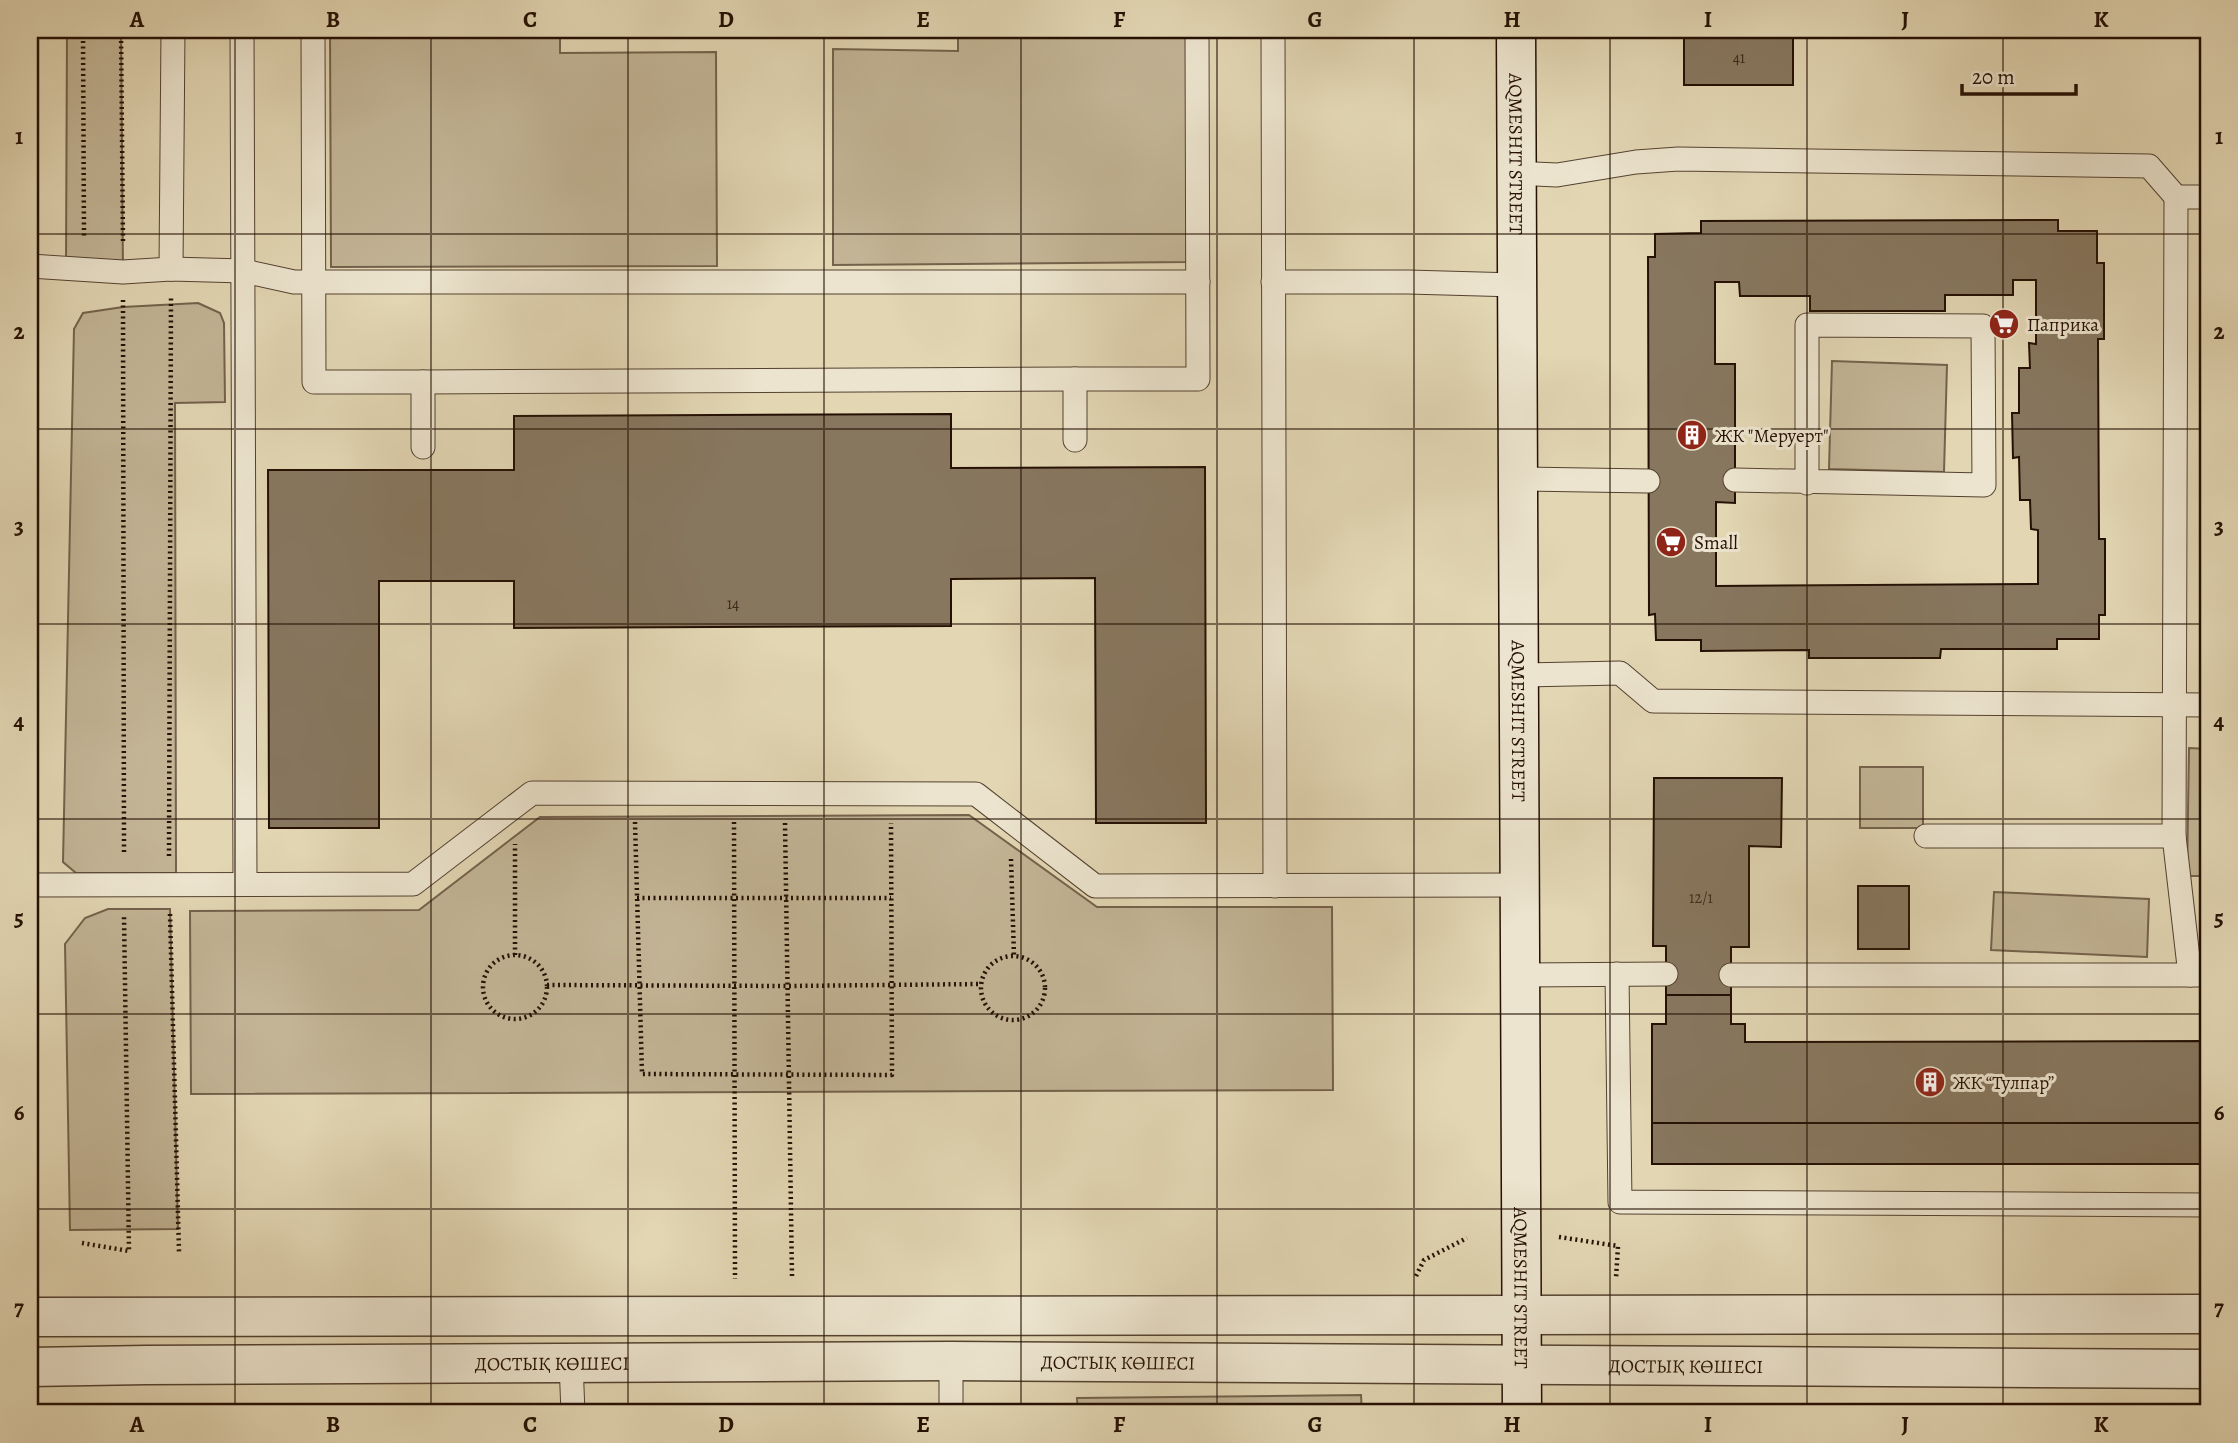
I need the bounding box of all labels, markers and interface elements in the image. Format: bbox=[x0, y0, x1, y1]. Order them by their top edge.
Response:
text: A bbox=[129, 4, 145, 35]
text: B bbox=[326, 4, 340, 35]
text: C bbox=[523, 4, 537, 35]
text: D bbox=[718, 4, 734, 35]
text: E bbox=[916, 4, 930, 35]
text: F bbox=[1113, 4, 1126, 35]
text: G bbox=[1307, 4, 1323, 35]
text: H bbox=[1503, 4, 1521, 35]
text: I bbox=[1704, 4, 1712, 35]
text: J bbox=[1901, 4, 1909, 35]
text: K bbox=[2093, 4, 2109, 35]
house number: 41 bbox=[1733, 47, 1746, 69]
scale bar bbox=[1962, 52, 2075, 96]
text: 20 m bbox=[1972, 63, 2015, 91]
street label: AQMESHIT STREET bbox=[1502, 72, 1529, 235]
text: 1 bbox=[15, 121, 23, 152]
text: 1 bbox=[2215, 121, 2223, 152]
supermarket icon: Паприка bbox=[1987, 307, 2021, 341]
place label: Паприка bbox=[2027, 312, 2099, 338]
text: 2 bbox=[13, 316, 25, 347]
text: 2 bbox=[2213, 316, 2225, 347]
building icon: ЖК "Меруерт" bbox=[1675, 418, 1709, 452]
place label: ЖК "Меруерт" bbox=[1715, 423, 1829, 449]
text: 3 bbox=[14, 511, 24, 542]
text: 3 bbox=[2214, 511, 2224, 542]
supermarket icon: Small bbox=[1654, 525, 1688, 559]
place label: Small bbox=[1694, 530, 1738, 556]
house number: 14 bbox=[727, 593, 739, 615]
street label: AQMESHIT STREET bbox=[1505, 639, 1531, 802]
text: 4 bbox=[14, 706, 25, 737]
text: 4 bbox=[2214, 706, 2225, 737]
house number: 12/1 bbox=[1689, 887, 1713, 909]
text: 5 bbox=[14, 902, 24, 933]
text: 5 bbox=[2214, 902, 2224, 933]
building icon: ЖК “Тулпар” bbox=[1913, 1065, 1947, 1099]
place label: ЖК “Тулпар” bbox=[1953, 1070, 2054, 1096]
text: 6 bbox=[14, 1097, 25, 1128]
text: 6 bbox=[2214, 1097, 2225, 1128]
street label: AQMESHIT STREET bbox=[1507, 1206, 1534, 1369]
text: 7 bbox=[14, 1292, 24, 1323]
text: 7 bbox=[2214, 1292, 2224, 1323]
street label: ДОСТЫҚ КӨШЕСІ bbox=[1041, 1350, 1195, 1377]
street label: ДОСТЫҚ КӨШЕСІ bbox=[475, 1351, 629, 1377]
street label: ДОСТЫҚ КӨШЕСІ bbox=[1609, 1353, 1763, 1380]
text: A bbox=[129, 1409, 145, 1440]
text: B bbox=[326, 1409, 340, 1440]
text: C bbox=[523, 1409, 537, 1440]
text: D bbox=[718, 1409, 734, 1440]
text: E bbox=[916, 1409, 930, 1440]
text: F bbox=[1113, 1409, 1126, 1440]
text: G bbox=[1307, 1409, 1323, 1440]
text: H bbox=[1503, 1409, 1521, 1440]
text: I bbox=[1704, 1409, 1712, 1440]
text: J bbox=[1901, 1409, 1909, 1440]
text: K bbox=[2093, 1409, 2109, 1440]

